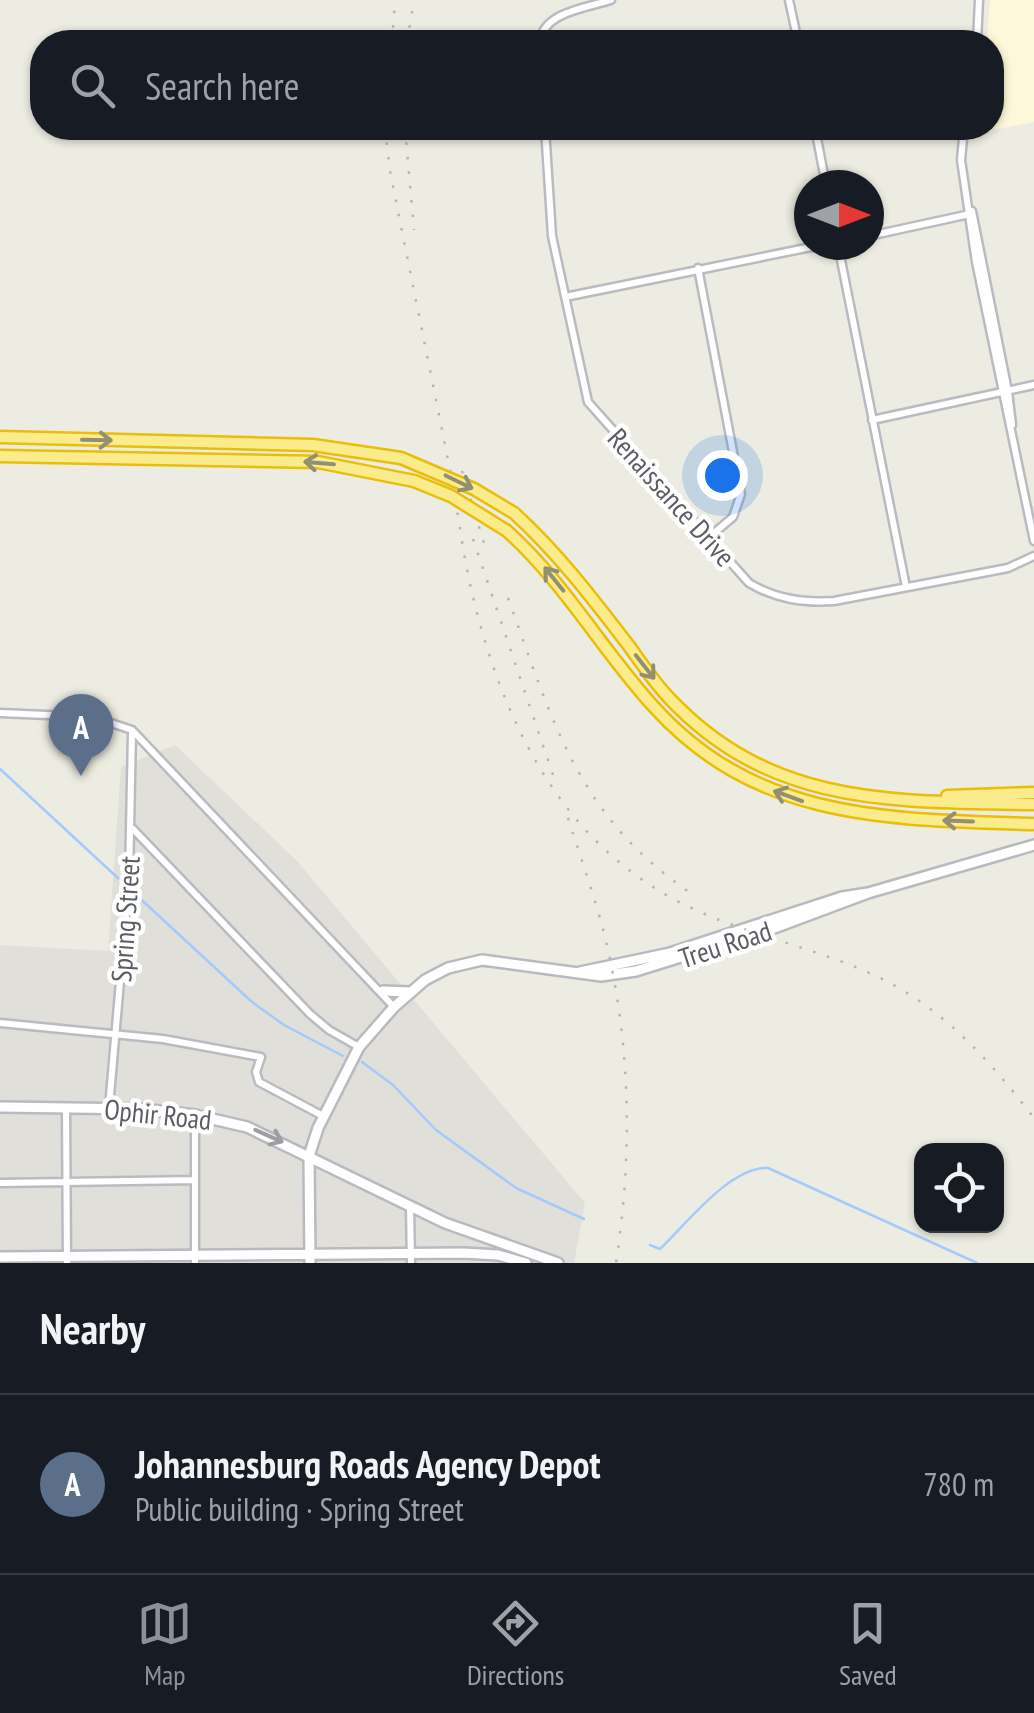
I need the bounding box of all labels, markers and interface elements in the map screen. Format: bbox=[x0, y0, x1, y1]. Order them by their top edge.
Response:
search box bbox=[30, 30, 1004, 140]
icon: search bbox=[65, 58, 120, 113]
text: Search here bbox=[145, 61, 299, 110]
north arrow bbox=[794, 170, 884, 260]
street label: Renaissance Drive bbox=[600, 420, 744, 574]
one-way arrow bbox=[81, 430, 113, 449]
your location bbox=[697, 450, 748, 501]
one-way arrow bbox=[303, 453, 335, 472]
one-way arrow bbox=[444, 473, 474, 492]
one-way arrow bbox=[543, 567, 565, 593]
one-way arrow bbox=[634, 653, 655, 680]
pin: A bbox=[48, 694, 114, 776]
one-way arrow bbox=[773, 786, 804, 804]
one-way arrow bbox=[943, 812, 975, 831]
street label: Spring Street bbox=[102, 854, 148, 983]
street label: Treu Road bbox=[674, 912, 776, 976]
street label: Ophir Road bbox=[103, 1090, 213, 1138]
one-way arrow bbox=[253, 1128, 283, 1147]
map controls bbox=[914, 1143, 1004, 1233]
button: locate bbox=[914, 1143, 1004, 1233]
text: Nearby bbox=[40, 1301, 145, 1356]
text: Johannesburg Roads Agency Depot bbox=[135, 1439, 601, 1488]
text: A bbox=[64, 1463, 81, 1505]
text: 780 m bbox=[923, 1463, 994, 1505]
text: Public building · Spring Street bbox=[135, 1488, 464, 1530]
tab: Map bbox=[137, 1596, 192, 1693]
tab: Directions bbox=[467, 1596, 564, 1693]
tab: Saved bbox=[839, 1596, 897, 1693]

